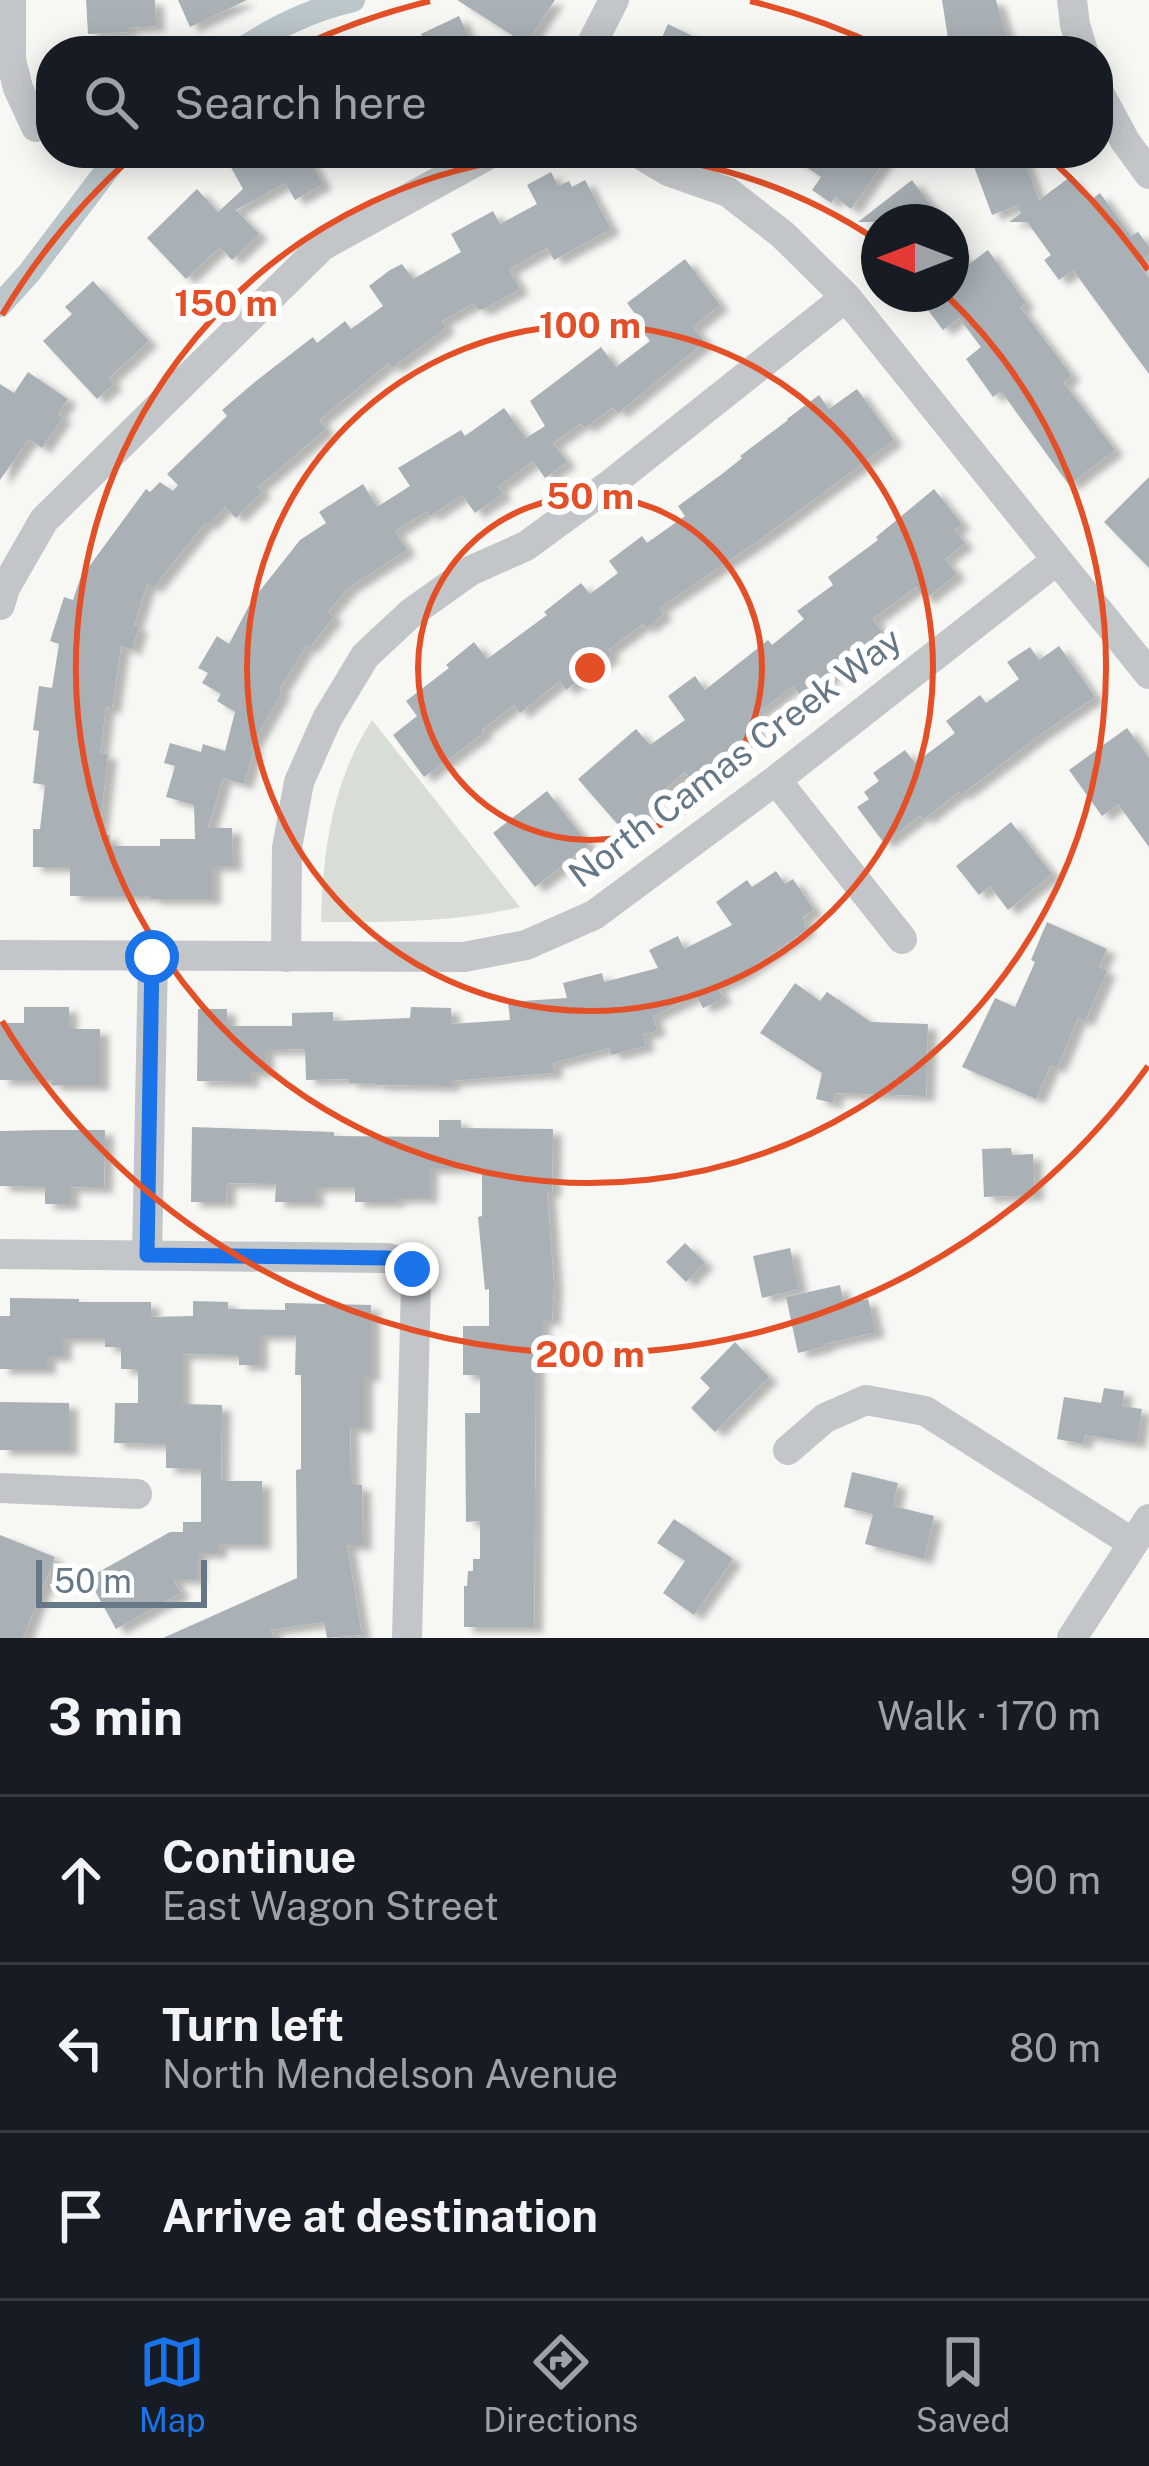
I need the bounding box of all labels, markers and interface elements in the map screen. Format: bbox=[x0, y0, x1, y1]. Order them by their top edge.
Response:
search box bbox=[36, 36, 1113, 168]
icon: search bbox=[78, 69, 144, 135]
text: Search here bbox=[174, 76, 427, 129]
north arrow bbox=[861, 204, 969, 312]
text: 150 m bbox=[174, 282, 278, 324]
text: 100 m bbox=[539, 304, 641, 346]
text: 50 m bbox=[546, 475, 634, 517]
street label: North Camas Creek Way bbox=[561, 618, 909, 896]
centre of rings bbox=[569, 647, 611, 689]
route start bbox=[125, 930, 179, 984]
route end bbox=[385, 1242, 439, 1296]
text: 200 m bbox=[535, 1333, 645, 1375]
scale bar bbox=[36, 1554, 207, 1607]
text: 50 m bbox=[54, 1562, 132, 1600]
text: 3 min bbox=[48, 1687, 183, 1746]
text: Walk · 170 m bbox=[877, 1693, 1101, 1739]
text: Continue bbox=[162, 1830, 356, 1883]
icon: ahead bbox=[48, 1847, 114, 1913]
text: 90 m bbox=[1010, 1857, 1101, 1903]
text: East Wagon Street bbox=[162, 1883, 499, 1929]
text: Turn left bbox=[162, 1998, 344, 2051]
icon: left bbox=[48, 2015, 114, 2081]
text: 80 m bbox=[1009, 2025, 1101, 2071]
text: North Mendelson Avenue bbox=[162, 2051, 618, 2097]
icon: arrive bbox=[48, 2183, 114, 2249]
text: Arrive at destination bbox=[162, 2189, 598, 2242]
tab: Map bbox=[139, 2329, 206, 2439]
tab: Directions bbox=[483, 2329, 638, 2439]
tab: Saved bbox=[916, 2329, 1010, 2439]

